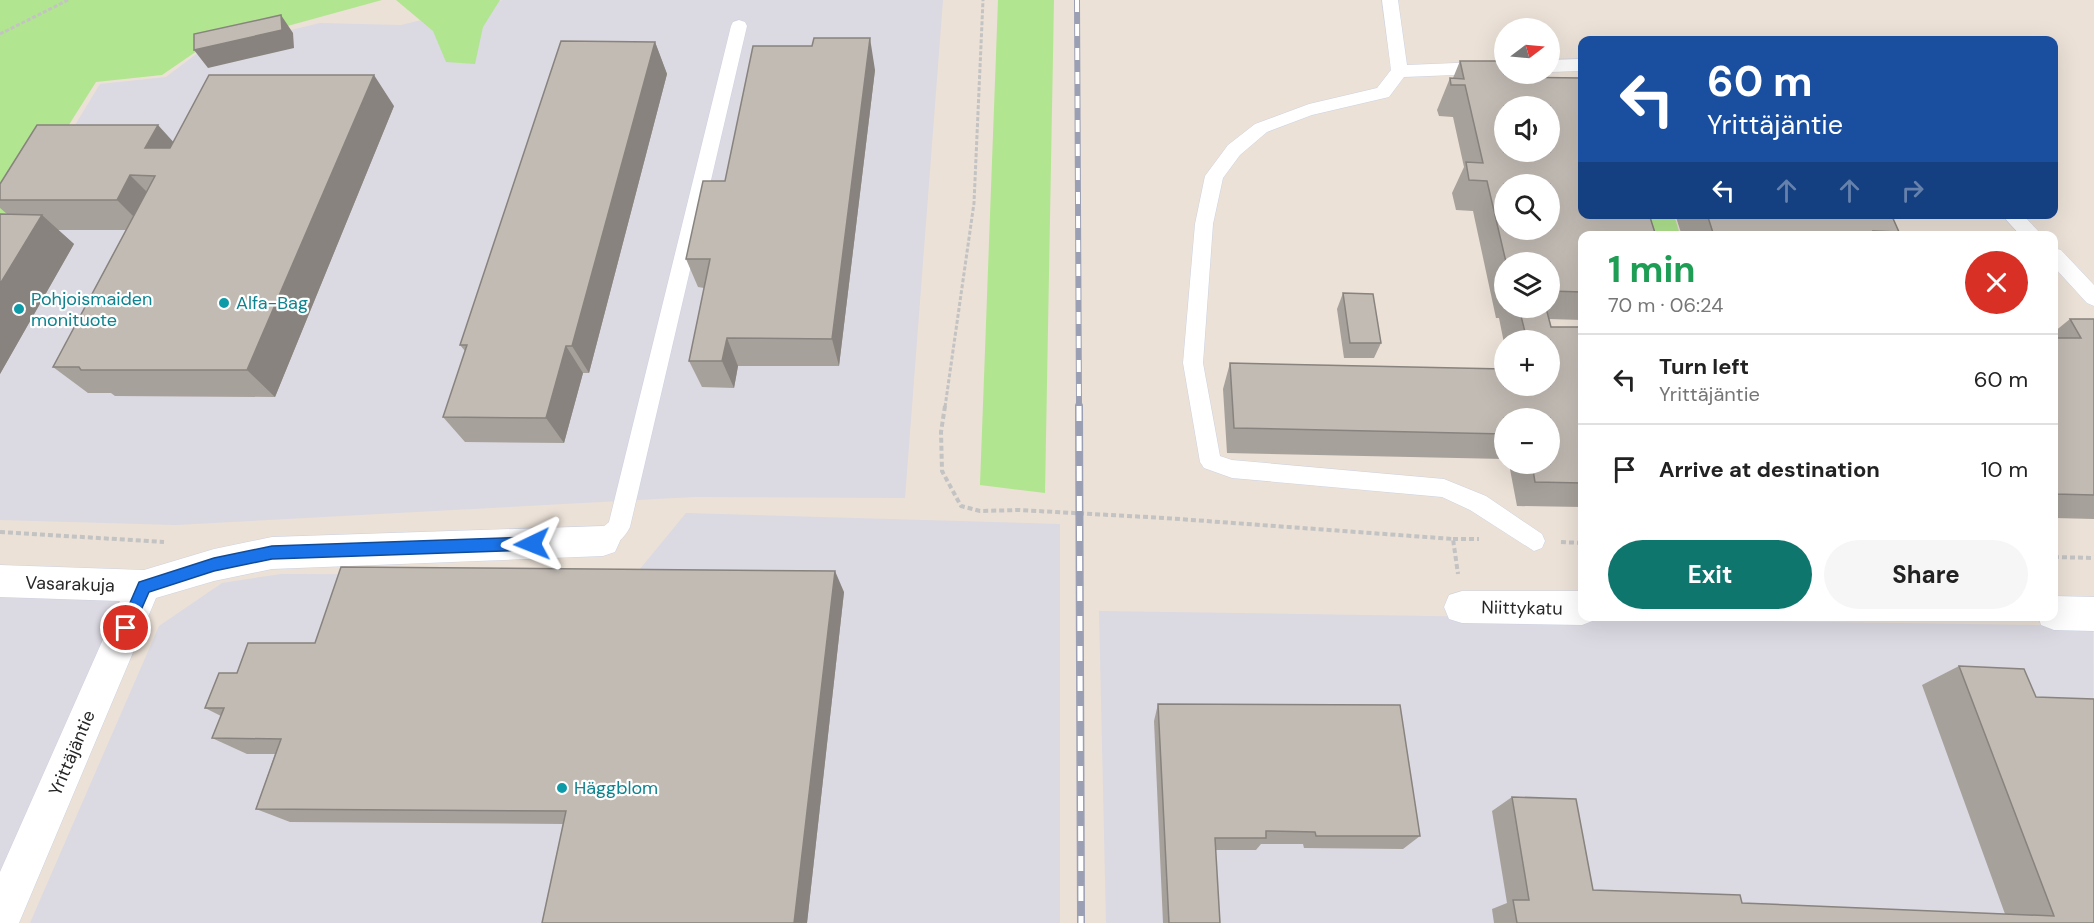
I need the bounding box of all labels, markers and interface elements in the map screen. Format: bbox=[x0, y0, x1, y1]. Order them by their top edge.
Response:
north arrow bbox=[1494, 18, 1560, 84]
map controls bbox=[1494, 18, 1560, 474]
text: 60 m bbox=[1707, 54, 1813, 109]
icon: left bbox=[1608, 60, 1686, 138]
button: sound bbox=[1494, 96, 1560, 162]
text: Yrittäjäntie bbox=[1707, 107, 1843, 142]
button: search bbox=[1494, 174, 1560, 240]
icon: left bbox=[1707, 174, 1740, 207]
icon: ahead bbox=[1770, 174, 1803, 207]
icon: ahead bbox=[1833, 174, 1866, 207]
icon: right bbox=[1896, 174, 1929, 207]
text: 1 min bbox=[1608, 246, 1696, 293]
button: close bbox=[1965, 251, 2028, 314]
button: layers bbox=[1494, 252, 1560, 318]
place label: Pohjoismaiden monituote bbox=[31, 287, 152, 332]
place label: Alfa-Bag bbox=[236, 291, 308, 315]
text: 70 m · 06:24 bbox=[1608, 292, 1723, 318]
marker: Alfa-Bag bbox=[217, 296, 231, 310]
marker: Pohjoismaiden monituote bbox=[12, 302, 26, 316]
button: + bbox=[1494, 330, 1560, 396]
text: Turn left bbox=[1659, 352, 1749, 381]
icon: left bbox=[1608, 363, 1641, 396]
text: 60 m bbox=[1974, 365, 2028, 394]
text: Yrittäjäntie bbox=[1659, 381, 1760, 407]
button: − bbox=[1494, 408, 1560, 474]
icon: arrive bbox=[1608, 453, 1641, 486]
text: Arrive at destination bbox=[1659, 455, 1880, 484]
text: 10 m bbox=[1981, 455, 2028, 484]
position arrow bbox=[500, 512, 564, 576]
button: Exit bbox=[1608, 540, 1812, 609]
button: Share bbox=[1824, 540, 2028, 609]
street label: Vasarakuja bbox=[25, 570, 115, 598]
street label: Niittykatu bbox=[1481, 595, 1563, 621]
pin bbox=[100, 602, 151, 653]
icon: arrive bbox=[109, 611, 142, 644]
street label: Yrittäjäntie bbox=[43, 707, 101, 799]
place label: Häggblom bbox=[574, 776, 658, 800]
marker: Häggblom bbox=[555, 781, 569, 795]

